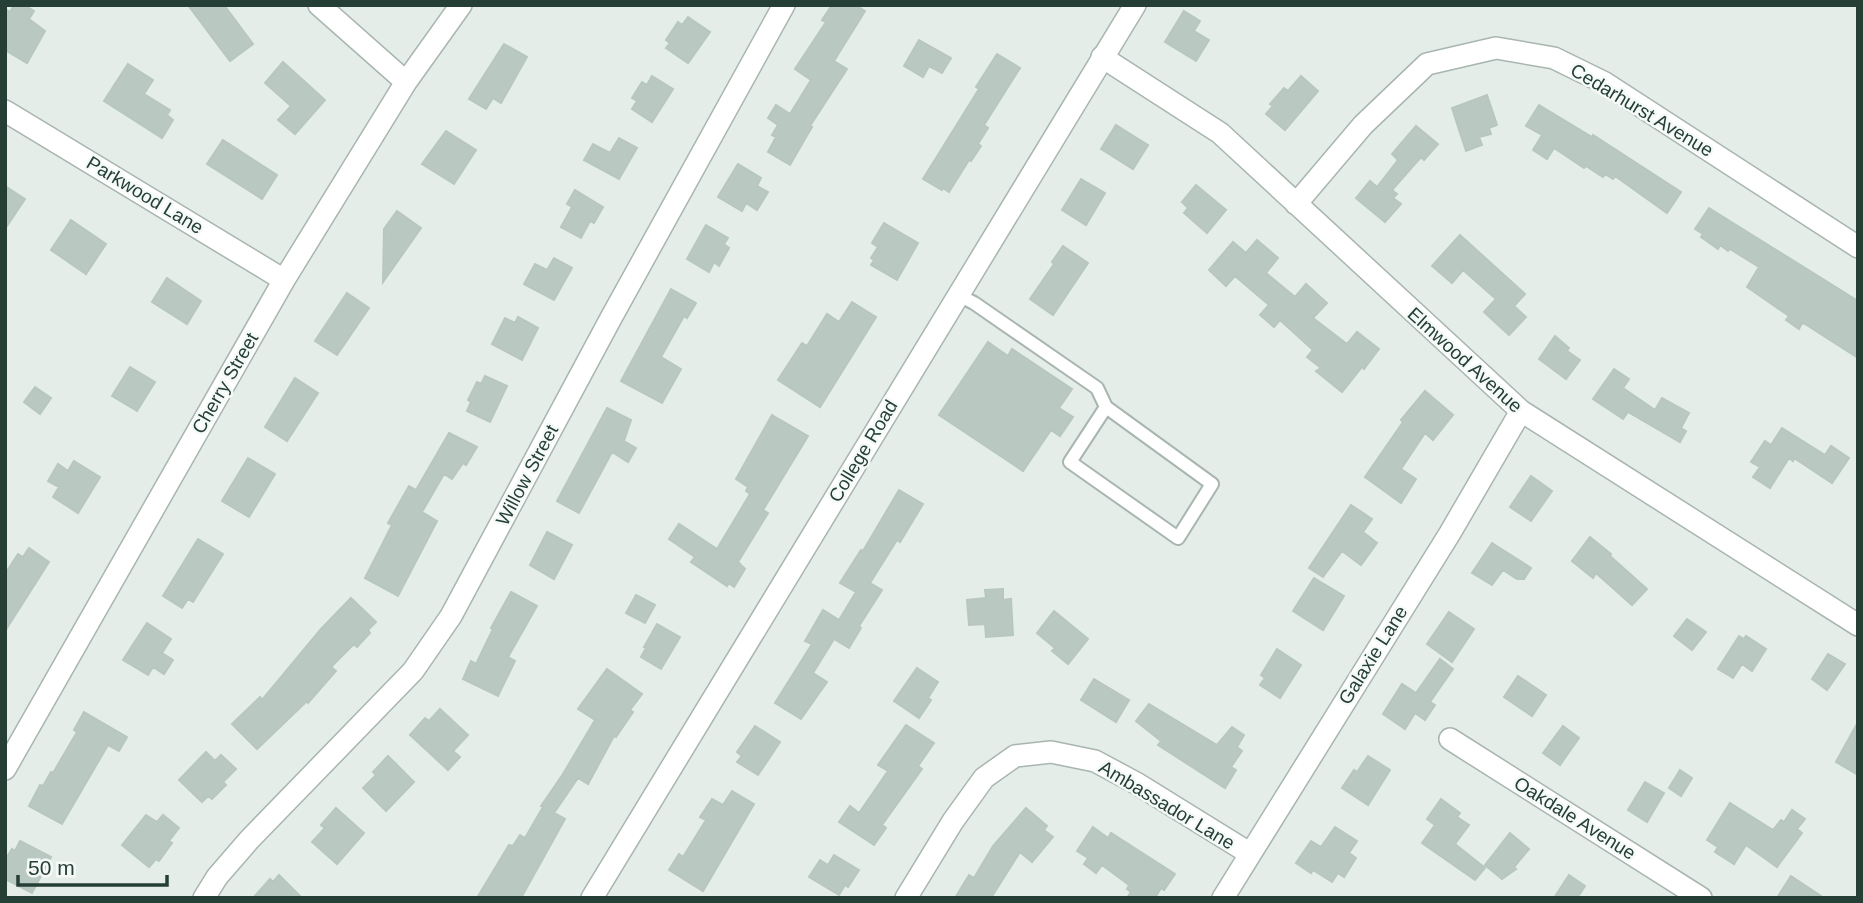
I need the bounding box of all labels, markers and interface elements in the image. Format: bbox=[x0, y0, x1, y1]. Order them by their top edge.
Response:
street label: Cedarhurst Avenue bbox=[1567, 59, 1717, 161]
street label: Parkwood Lane bbox=[83, 152, 207, 238]
street label: Elmwood Avenue bbox=[1404, 303, 1526, 417]
street label: Cherry Street bbox=[188, 328, 263, 437]
street label: College Road bbox=[824, 396, 902, 506]
street label: Willow Street bbox=[492, 420, 563, 529]
street label: Galaxie Lane bbox=[1334, 602, 1412, 708]
street label: Ambassador Lane bbox=[1095, 756, 1239, 854]
street label: Oakdale Avenue bbox=[1510, 772, 1640, 864]
scale bar bbox=[18, 844, 166, 888]
text: 50 m bbox=[28, 856, 75, 879]

